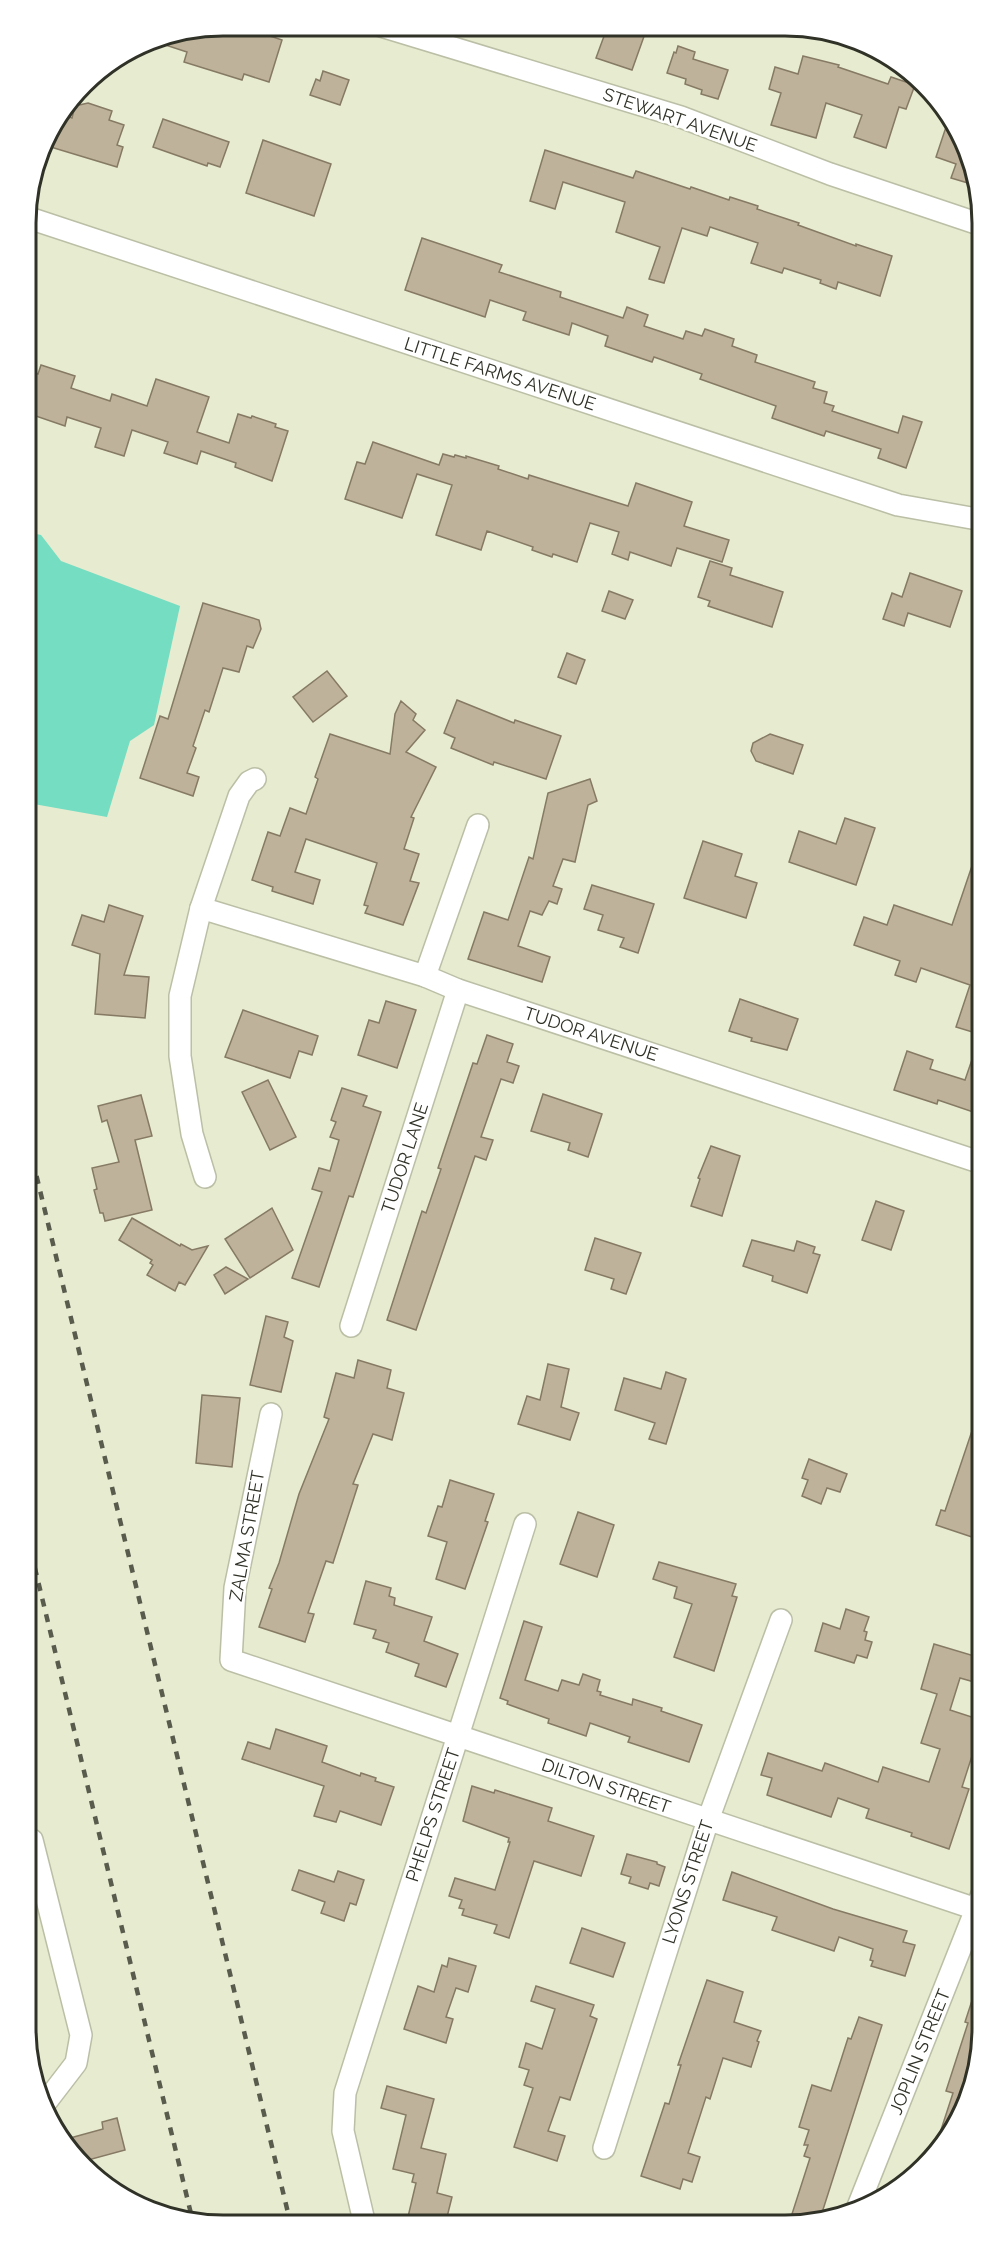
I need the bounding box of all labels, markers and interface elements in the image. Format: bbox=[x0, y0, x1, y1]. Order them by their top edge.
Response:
street label: STEWART AVENUE bbox=[600, 83, 760, 156]
street label: LITTLE FARMS AVENUE bbox=[402, 333, 598, 414]
street label: TUDOR AVENUE bbox=[522, 1002, 661, 1065]
street label: TUDOR LANE bbox=[377, 1100, 432, 1216]
street label: ZALMA STREET bbox=[225, 1469, 268, 1603]
street label: PHELPS STREET bbox=[401, 1745, 464, 1884]
street label: DILTON STREET bbox=[539, 1754, 673, 1817]
street label: LYONS STREET bbox=[658, 1817, 717, 1946]
street label: JOPLIN STREET bbox=[885, 1986, 954, 2118]

